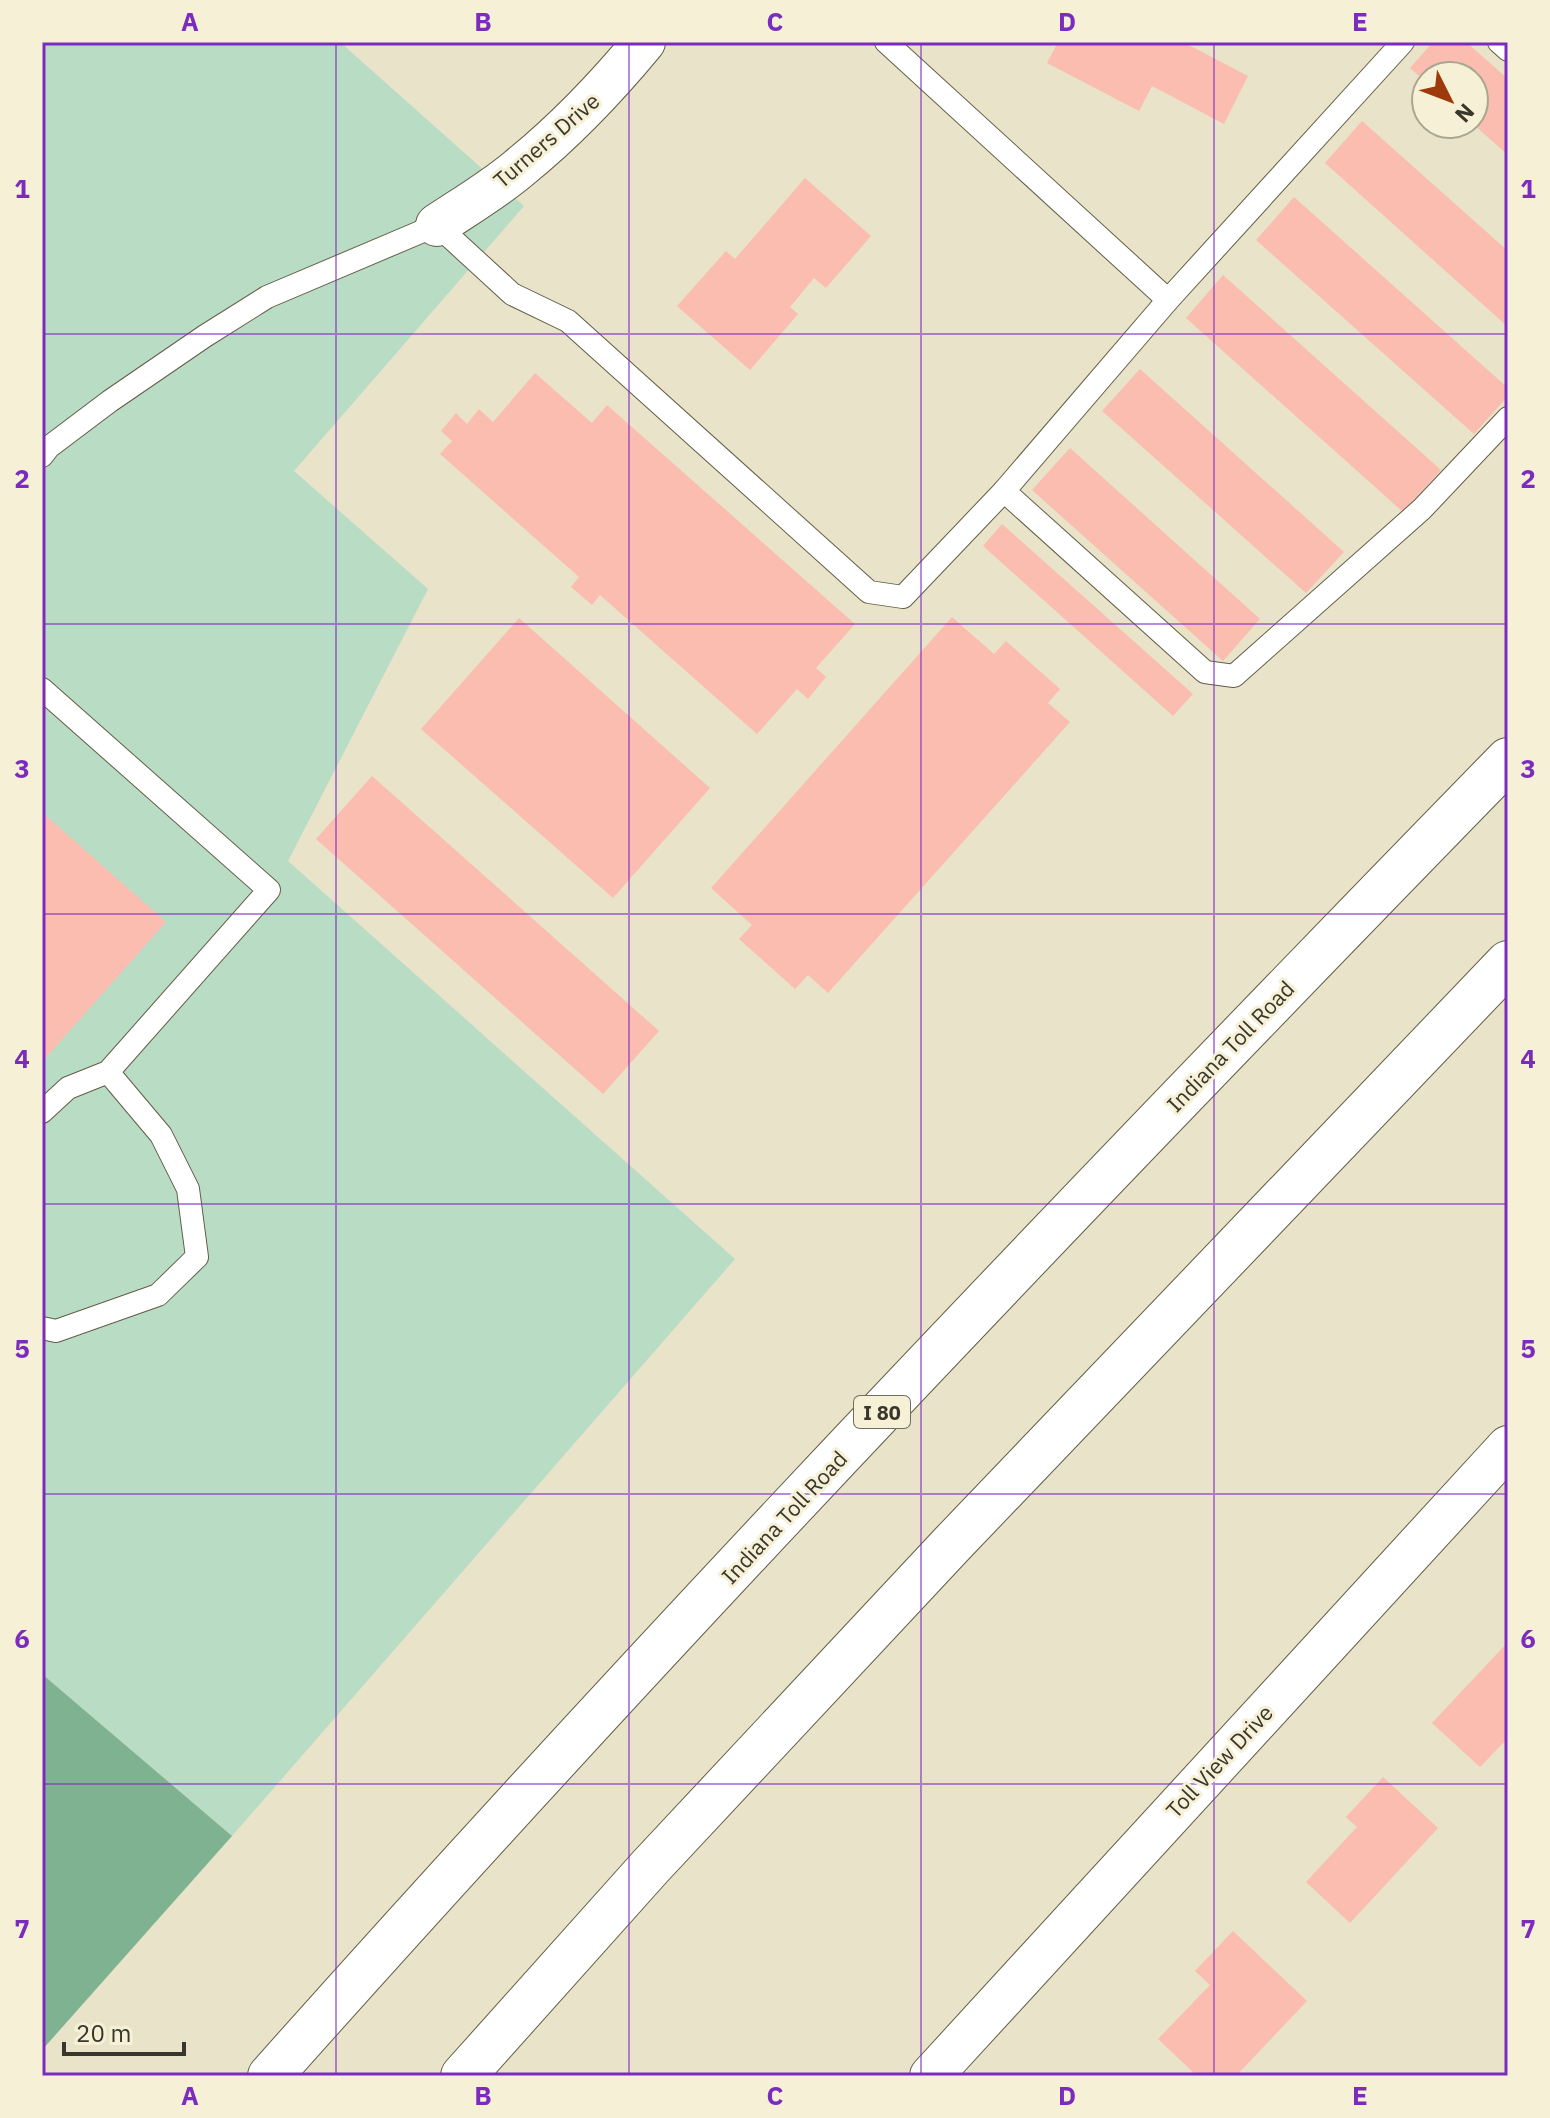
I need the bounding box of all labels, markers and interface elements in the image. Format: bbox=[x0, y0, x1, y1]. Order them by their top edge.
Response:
text: A bbox=[181, 4, 199, 38]
text: B bbox=[474, 4, 492, 38]
text: C bbox=[767, 4, 784, 38]
text: D bbox=[1058, 4, 1076, 38]
text: E bbox=[1352, 4, 1368, 38]
north arrow bbox=[1410, 60, 1490, 140]
street label: Turners Drive bbox=[487, 86, 605, 194]
text: N bbox=[1449, 98, 1481, 129]
text: 1 bbox=[14, 171, 30, 205]
text: 1 bbox=[1520, 171, 1536, 205]
text: 2 bbox=[14, 461, 30, 495]
text: 2 bbox=[1520, 461, 1536, 495]
text: 3 bbox=[14, 751, 30, 785]
text: 3 bbox=[1520, 751, 1536, 785]
street label: Indiana Toll Road bbox=[1160, 974, 1300, 1118]
text: 4 bbox=[14, 1041, 30, 1075]
text: 4 bbox=[1520, 1041, 1536, 1075]
text: 5 bbox=[14, 1331, 30, 1365]
text: 5 bbox=[1520, 1331, 1536, 1365]
road number: I 80 bbox=[854, 1396, 910, 1428]
street label: Indiana Toll Road bbox=[715, 1444, 853, 1590]
text: 6 bbox=[14, 1621, 30, 1655]
text: 6 bbox=[1520, 1621, 1536, 1655]
street label: Toll View Drive bbox=[1159, 1698, 1279, 1824]
text: 7 bbox=[14, 1911, 30, 1945]
text: 7 bbox=[1520, 1911, 1536, 1945]
scale bar bbox=[64, 2006, 184, 2056]
text: 20 m bbox=[76, 2017, 131, 2049]
text: A bbox=[181, 2078, 199, 2112]
text: B bbox=[474, 2078, 492, 2112]
text: C bbox=[767, 2078, 784, 2112]
text: D bbox=[1058, 2078, 1076, 2112]
text: E bbox=[1352, 2078, 1368, 2112]

